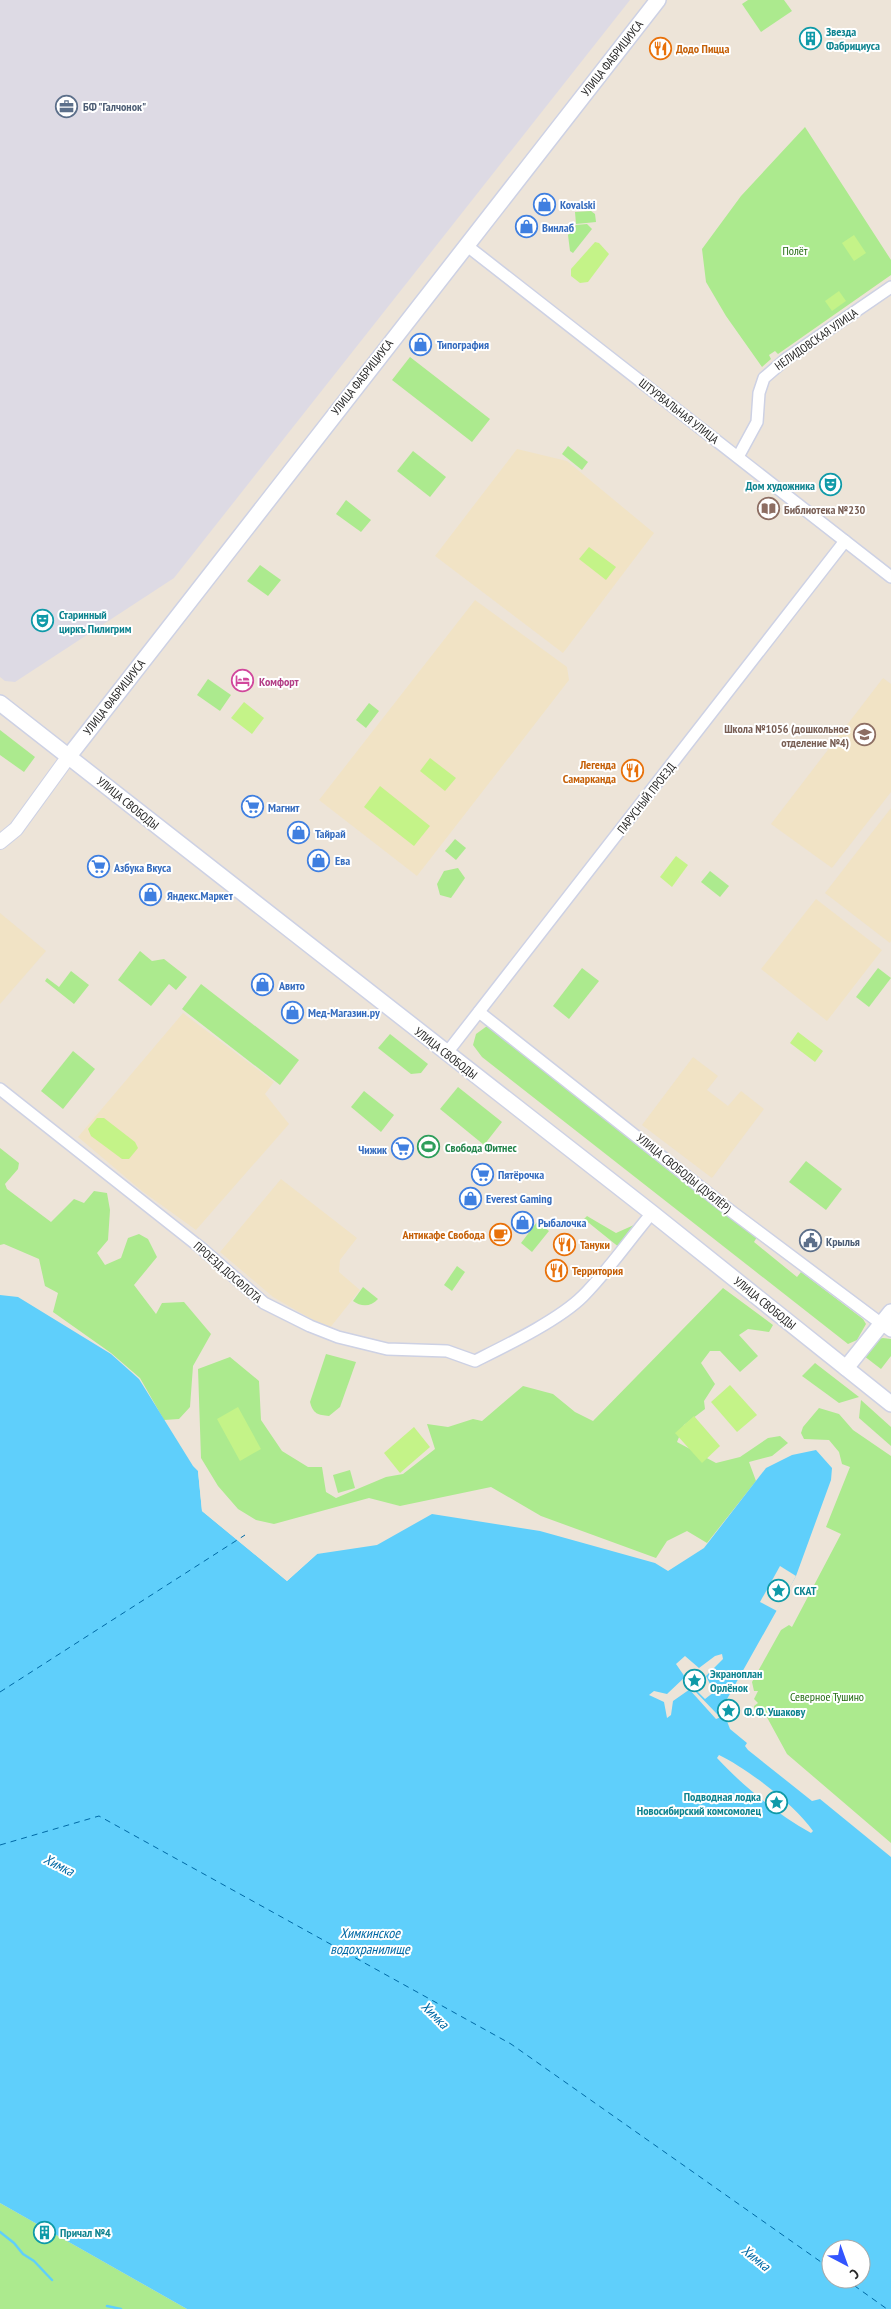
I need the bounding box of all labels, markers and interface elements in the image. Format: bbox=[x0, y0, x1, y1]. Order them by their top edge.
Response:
street label: УЛИЦА ФАБРИЦИУСА bbox=[578, 17, 646, 99]
place label: Звезда Фабрициуса bbox=[826, 24, 880, 53]
building icon: Звезда Фабрициуса bbox=[798, 26, 822, 50]
restaurant icon: Додо Пицца bbox=[648, 36, 672, 60]
place label: Додо Пицца bbox=[676, 41, 729, 56]
office icon: БФ "Галчонок" bbox=[55, 94, 79, 118]
place label: БФ "Галчонок" bbox=[83, 99, 146, 114]
shop icon: Kovalski bbox=[532, 192, 556, 216]
place label: Kovalski bbox=[560, 197, 596, 212]
shop icon: Винлаб bbox=[514, 215, 538, 239]
place label: Винлаб bbox=[542, 220, 575, 235]
park label: Полёт bbox=[782, 243, 808, 258]
street label: НЕЛИДОВСКАЯ УЛИЦА bbox=[772, 305, 861, 373]
shop icon: Типография bbox=[409, 332, 433, 356]
street label: УЛИЦА ФАБРИЦИУСА bbox=[328, 336, 396, 418]
place label: Типография bbox=[437, 337, 489, 352]
street label: ШТУРВАЛЬНАЯ УЛИЦА bbox=[636, 375, 722, 447]
theatre icon: Дом художника bbox=[819, 473, 843, 497]
place label: Дом художника bbox=[746, 478, 815, 493]
library icon: Библиотека №230 bbox=[756, 497, 780, 521]
place label: Библиотека №230 bbox=[784, 502, 866, 517]
place label: Старинный циркъ Пилигрим bbox=[59, 607, 132, 636]
theatre icon: Старинный циркъ Пилигрим bbox=[31, 609, 55, 633]
street label: УЛИЦА ФАБРИЦИУСА bbox=[80, 656, 148, 738]
hotel icon: Комфорт bbox=[231, 669, 255, 693]
place label: Комфорт bbox=[259, 674, 300, 689]
place label: Школа №1056 (дошкольное отделение №4) bbox=[724, 721, 849, 750]
school or university icon: Школа №1056 (дошкольное отделение №4) bbox=[853, 723, 877, 747]
place label: Легенда Самарканда bbox=[563, 757, 616, 786]
street label: ПАРУСНЫЙ ПРОЕЗД bbox=[614, 759, 679, 836]
restaurant icon: Легенда Самарканда bbox=[620, 759, 644, 783]
street label: УЛИЦА СВОБОДЫ bbox=[94, 773, 162, 833]
supermarket icon: Магнит bbox=[240, 795, 264, 819]
place label: Магнит bbox=[268, 800, 300, 815]
shop icon: Тайрай bbox=[287, 821, 311, 845]
place label: Тайрай bbox=[315, 826, 346, 841]
shop icon: Ева bbox=[307, 848, 331, 872]
place label: Ева bbox=[335, 853, 350, 868]
supermarket icon: Азбука Вкуса bbox=[86, 855, 110, 879]
place label: Азбука Вкуса bbox=[113, 860, 171, 875]
shop icon: Яндекс.Маркет bbox=[139, 883, 163, 907]
place label: Яндекс.Маркет bbox=[167, 888, 234, 903]
shop icon: Авито bbox=[251, 973, 275, 997]
place label: Авито bbox=[278, 978, 306, 993]
shop icon: Мед-Магазин.ру bbox=[280, 1000, 304, 1024]
place label: Мед-Магазин.ру bbox=[308, 1005, 380, 1020]
street label: УЛИЦА СВОБОДЫ bbox=[412, 1024, 480, 1082]
street label: УЛИЦА СВОБОДЫ (ДУБЛЁР) bbox=[634, 1130, 734, 1216]
sports icon: Свобода Фитнес bbox=[417, 1135, 441, 1159]
supermarket icon: Чижик bbox=[391, 1137, 415, 1161]
place label: Свобода Фитнес bbox=[445, 1140, 518, 1155]
place label: Чижик bbox=[358, 1142, 387, 1157]
supermarket icon: Пятёрочка bbox=[470, 1162, 494, 1186]
place label: Пятёрочка bbox=[498, 1167, 544, 1182]
shop icon: Everest Gaming bbox=[458, 1186, 482, 1210]
place label: Everest Gaming bbox=[486, 1191, 552, 1206]
shop icon: Рыбалочка bbox=[510, 1210, 534, 1234]
place label: Рыбалочка bbox=[538, 1215, 586, 1230]
cafe icon: Антикафе Свобода bbox=[489, 1222, 513, 1246]
place label: Антикафе Свобода bbox=[402, 1227, 485, 1242]
public building icon: Крылья bbox=[798, 1229, 822, 1253]
restaurant icon: Тануки bbox=[552, 1232, 576, 1256]
place label: Крылья bbox=[826, 1234, 860, 1249]
place label: Тануки bbox=[580, 1237, 610, 1252]
street label: ПРОЕЗД ДОСФЛОТА bbox=[191, 1238, 265, 1306]
restaurant icon: Территория bbox=[544, 1258, 568, 1282]
place label: Территория bbox=[572, 1263, 623, 1278]
street label: УЛИЦА СВОБОДЫ bbox=[731, 1273, 799, 1333]
place icon: СКАТ bbox=[766, 1578, 790, 1602]
place label: СКАТ bbox=[794, 1583, 817, 1598]
place label: Экраноплан Орлёнок bbox=[710, 1666, 762, 1695]
place icon: Экраноплан Орлёнок bbox=[682, 1668, 706, 1692]
park label: Северное Тушино bbox=[790, 1689, 864, 1704]
place icon: Ф. Ф. Ушакову bbox=[716, 1699, 740, 1723]
place label: Ф. Ф. Ушакову bbox=[744, 1704, 806, 1719]
place label: Подводная лодка Новосибирский комсомолец bbox=[637, 1789, 761, 1818]
place icon: Подводная лодка Новосибирский комсомолец bbox=[765, 1791, 789, 1815]
water label: Химка bbox=[41, 1850, 78, 1881]
water label: Химкинское водохранилище bbox=[330, 1924, 411, 1958]
water label: Химка bbox=[418, 1998, 453, 2033]
building icon: Причал №4 bbox=[32, 2220, 56, 2244]
place label: Причал №4 bbox=[60, 2225, 111, 2240]
north arrow bbox=[821, 2239, 871, 2289]
water label: Химка bbox=[738, 2241, 775, 2276]
text: С bbox=[846, 2265, 863, 2283]

